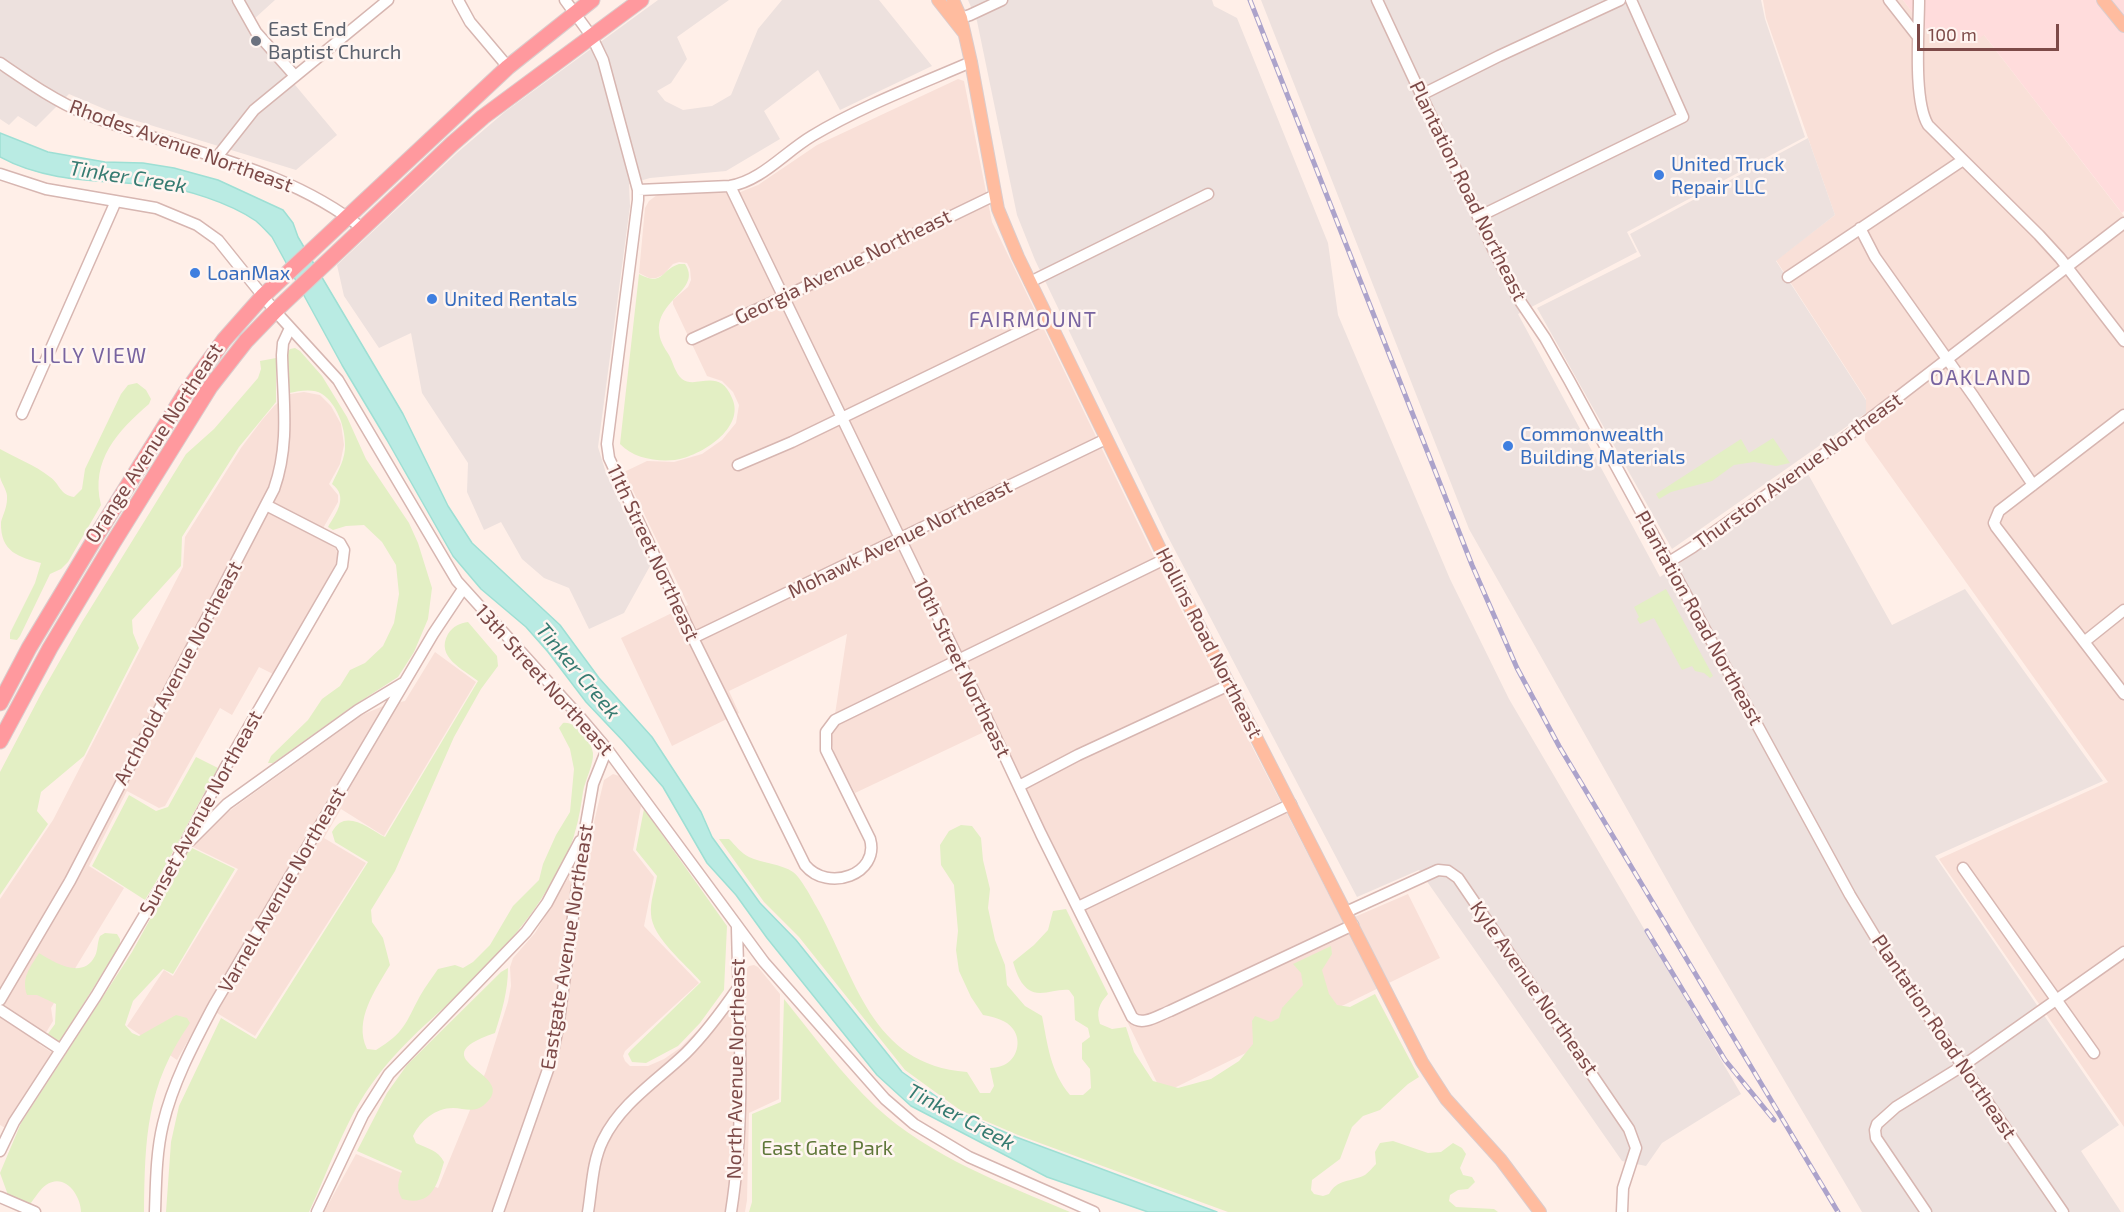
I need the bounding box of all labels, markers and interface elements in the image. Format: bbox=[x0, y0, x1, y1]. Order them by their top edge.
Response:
scale bar bbox=[1920, 12, 2062, 50]
place label: East End Baptist Church bbox=[268, 17, 401, 64]
text: 100 m bbox=[1928, 23, 1977, 45]
marker: East End Baptist Church bbox=[249, 34, 263, 48]
street label: Plantation Road Northeast bbox=[1404, 77, 1532, 305]
street label: Rhodes Avenue Northeast bbox=[66, 94, 296, 198]
place label: United Truck Repair LLC bbox=[1671, 152, 1784, 199]
water label: Tinker Creek bbox=[68, 155, 188, 199]
marker: United Truck Repair LLC bbox=[1652, 168, 1666, 182]
street label: Georgia Avenue Northeast bbox=[731, 204, 955, 330]
place label: LoanMax bbox=[207, 261, 290, 285]
marker: LoanMax bbox=[188, 266, 202, 280]
place label: United Rentals bbox=[444, 287, 577, 311]
marker: United Rentals bbox=[425, 292, 439, 306]
district label: FAIRMOUNT bbox=[969, 307, 1097, 333]
street label: Orange Avenue Northeast bbox=[80, 338, 228, 548]
district label: LILLY VIEW bbox=[30, 343, 148, 369]
district label: OAKLAND bbox=[1930, 365, 2032, 391]
street label: Thurston Avenue Northeast bbox=[1689, 387, 1907, 555]
place label: Commonwealth Building Materials bbox=[1520, 422, 1685, 469]
marker: Commonwealth Building Materials bbox=[1501, 439, 1515, 453]
street label: 11th Street Northeast bbox=[602, 461, 704, 645]
street label: Mohawk Avenue Northeast bbox=[784, 474, 1016, 604]
street label: Plantation Road Northeast bbox=[1630, 506, 1768, 730]
street label: Hollins Road Northeast bbox=[1151, 544, 1267, 742]
street label: Archbold Avenue Northeast bbox=[109, 557, 247, 789]
street label: 10th Street Northeast bbox=[908, 575, 1016, 761]
street label: 13th Street Northeast bbox=[470, 599, 618, 761]
water label: Tinker Creek bbox=[530, 618, 626, 724]
street label: Sunset Avenue Northeast bbox=[135, 706, 267, 920]
street label: Varnell Avenue Northeast bbox=[213, 783, 351, 997]
street label: Eastgate Avenue Northeast bbox=[536, 822, 598, 1072]
street label: Kyle Avenue Northeast bbox=[1465, 896, 1603, 1080]
street label: Plantation Road Northeast bbox=[1866, 930, 2022, 1144]
street label: North Avenue Northeast bbox=[722, 958, 750, 1180]
water label: Tinker Creek bbox=[903, 1078, 1019, 1156]
park label: East Gate Park bbox=[761, 1136, 893, 1160]

